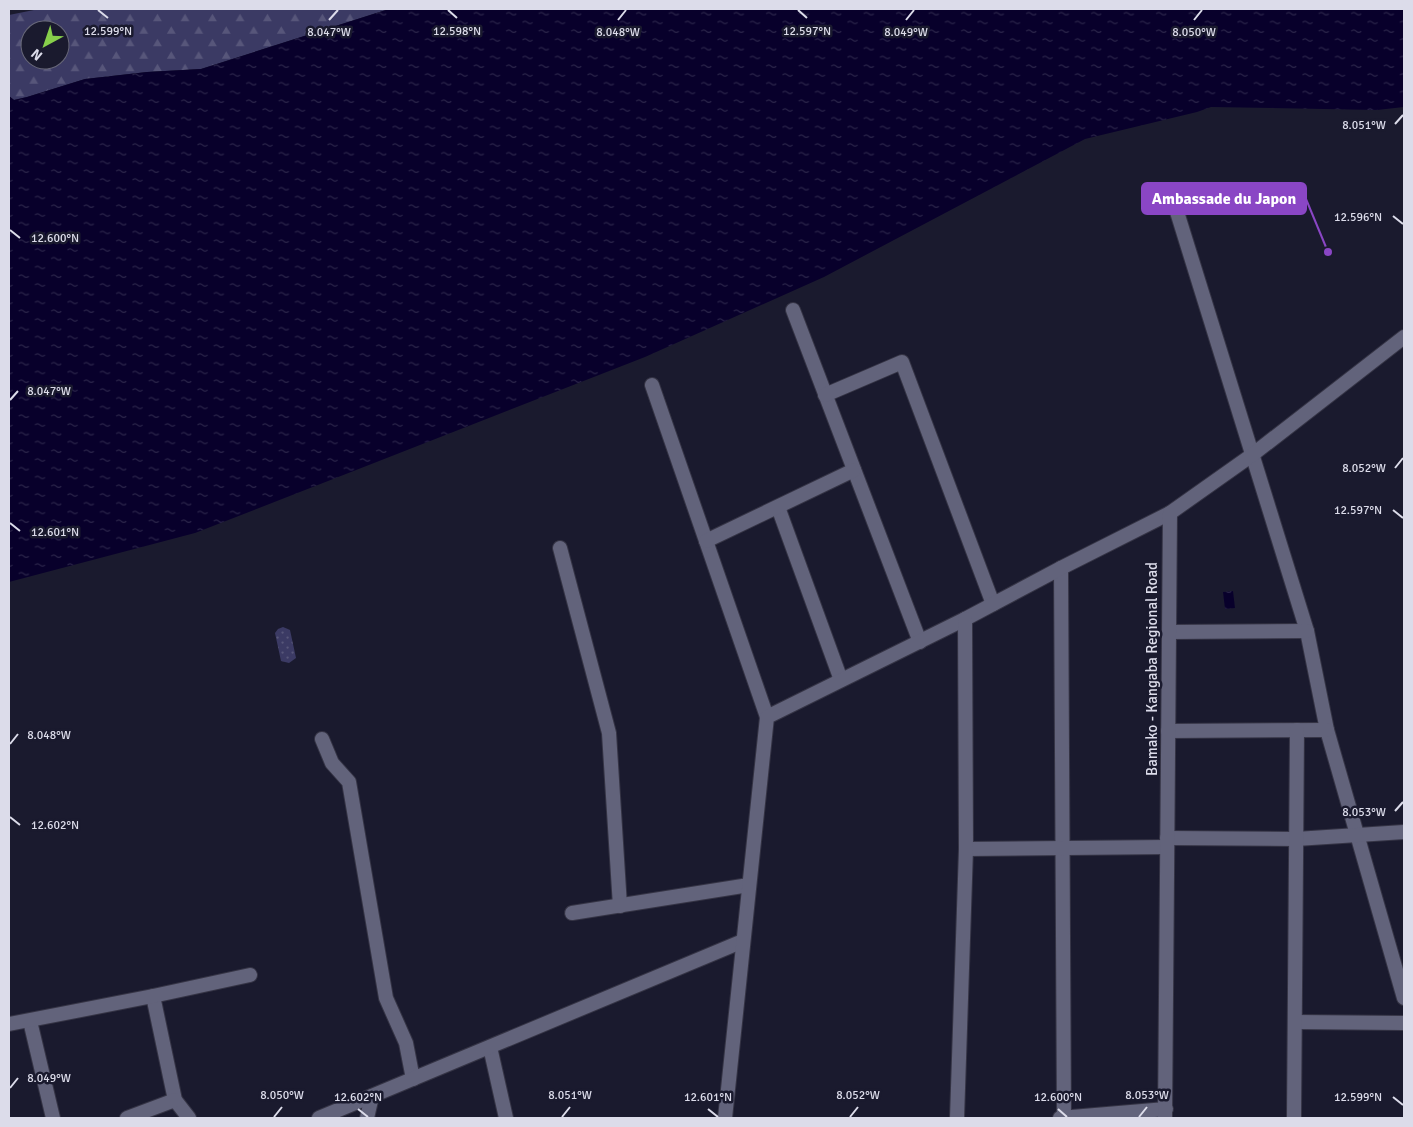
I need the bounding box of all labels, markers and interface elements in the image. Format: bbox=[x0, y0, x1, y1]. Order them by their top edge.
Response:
north arrow bbox=[20, 20, 70, 70]
text: 12.599°N bbox=[84, 24, 132, 39]
text: 12.598°N bbox=[433, 24, 481, 39]
text: 12.597°N bbox=[783, 24, 831, 39]
text: 8.047°W bbox=[307, 25, 351, 40]
text: 8.048°W bbox=[596, 25, 640, 40]
text: 8.049°W bbox=[884, 25, 928, 40]
text: 8.050°W bbox=[1172, 25, 1216, 40]
text: N bbox=[28, 45, 46, 64]
text: 8.051°W bbox=[1342, 118, 1386, 133]
callout: Ambassade du Japon bbox=[1142, 183, 1306, 214]
text: Ambassade du Japon bbox=[1152, 189, 1296, 209]
text: 12.596°N bbox=[1334, 210, 1382, 225]
text: 12.600°N bbox=[31, 231, 79, 246]
text: 8.047°W bbox=[27, 384, 71, 399]
text: 8.052°W bbox=[1342, 461, 1386, 476]
text: 12.597°N bbox=[1334, 503, 1382, 518]
text: 12.601°N bbox=[31, 525, 79, 540]
street label: Bamako - Kangaba Regional Road bbox=[1143, 562, 1161, 776]
text: 8.048°W bbox=[27, 728, 71, 743]
text: 8.053°W bbox=[1342, 805, 1386, 820]
text: 12.602°N bbox=[31, 818, 79, 833]
text: 8.049°W bbox=[27, 1071, 71, 1086]
text: 8.050°W bbox=[260, 1088, 304, 1103]
text: 8.051°W bbox=[548, 1088, 592, 1103]
text: 8.052°W bbox=[836, 1088, 880, 1103]
text: 8.053°W bbox=[1125, 1088, 1169, 1103]
text: 12.602°N bbox=[334, 1090, 382, 1105]
text: 12.601°N bbox=[684, 1090, 732, 1105]
text: 12.600°N bbox=[1034, 1090, 1082, 1105]
text: 12.599°N bbox=[1334, 1090, 1382, 1105]

